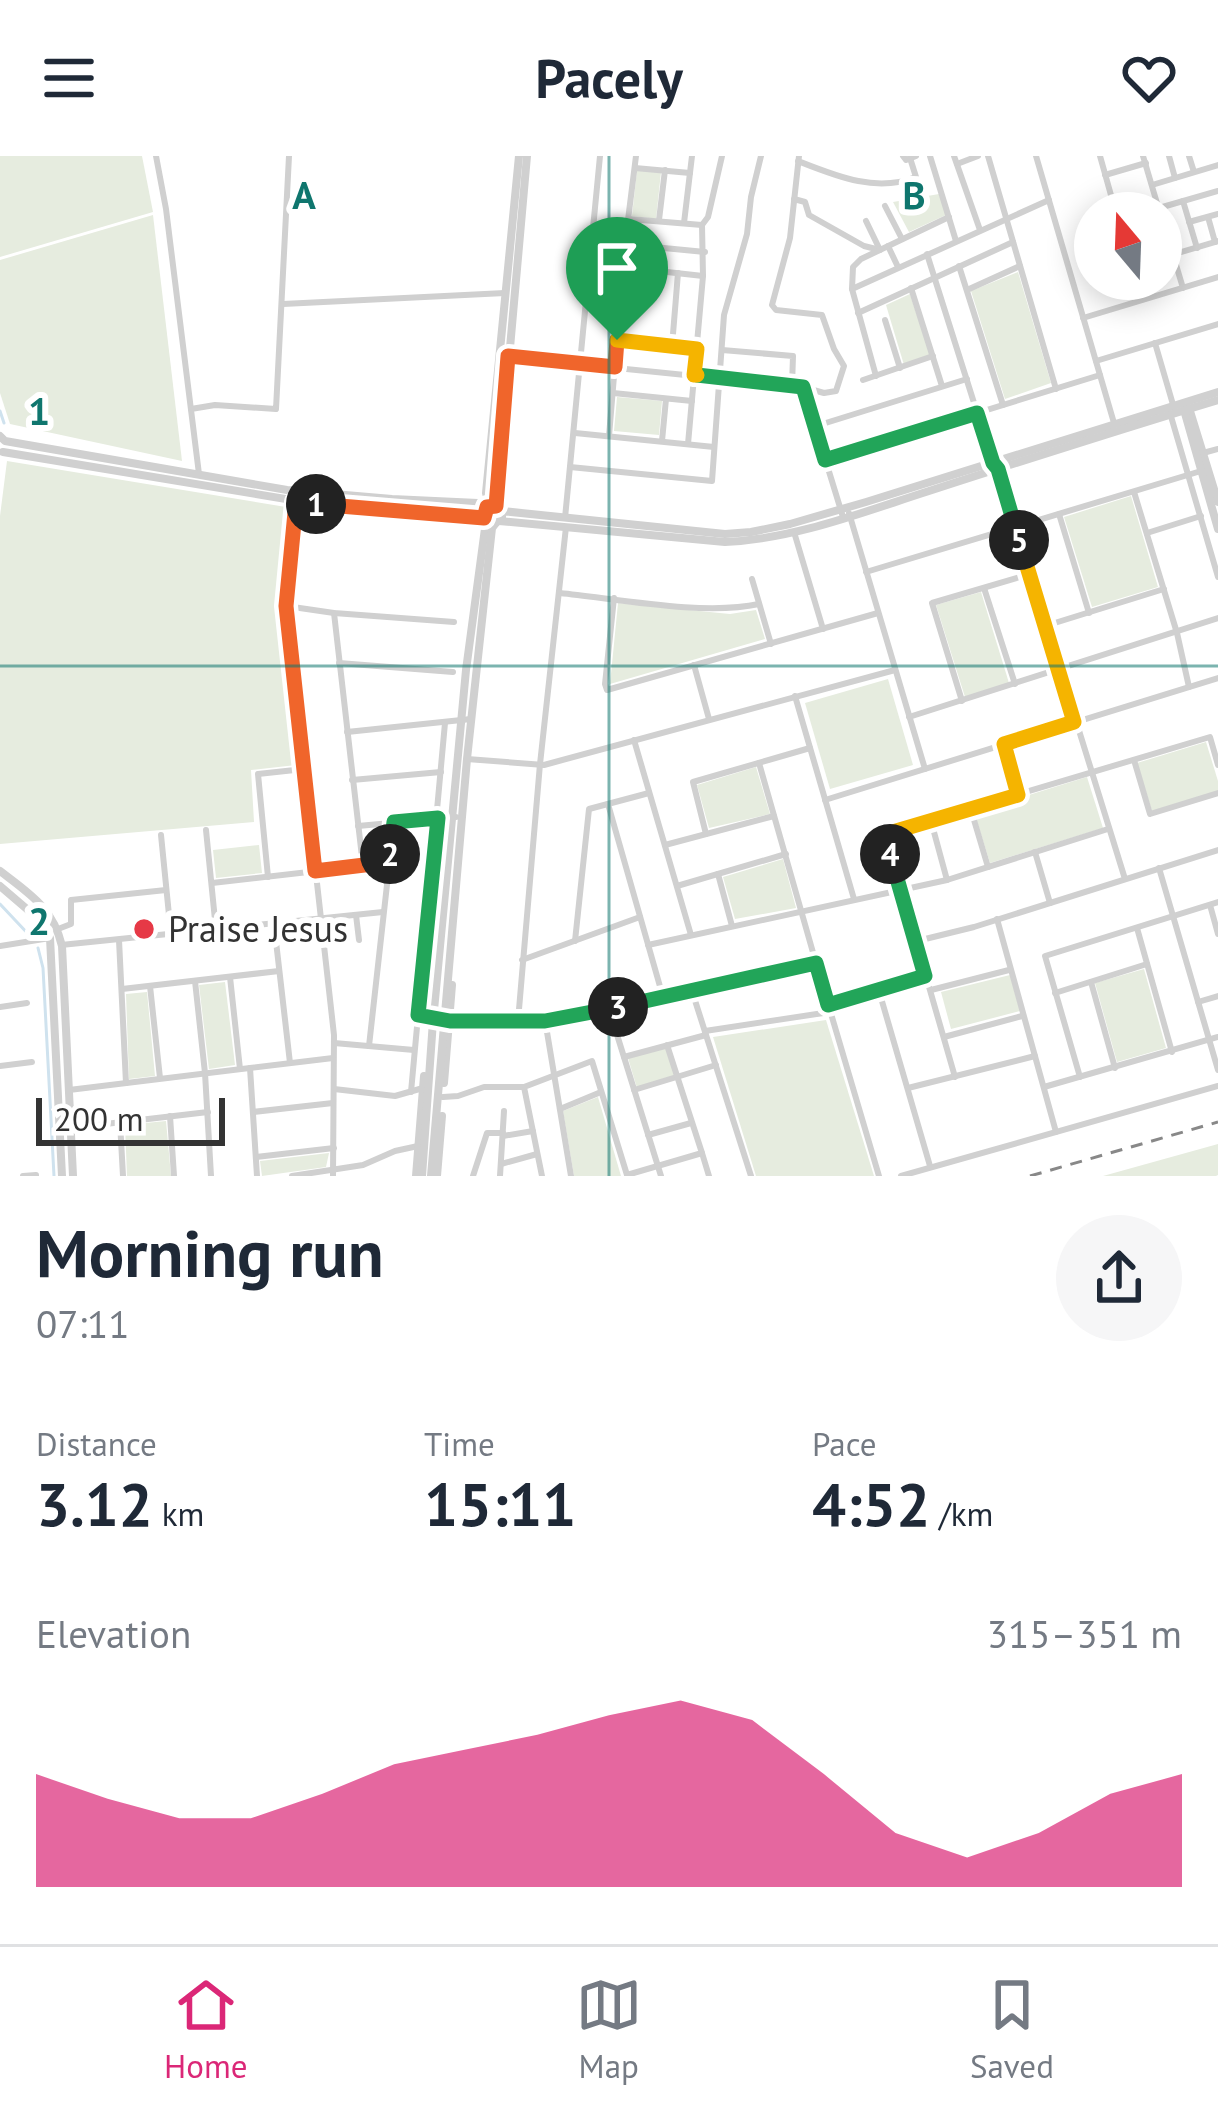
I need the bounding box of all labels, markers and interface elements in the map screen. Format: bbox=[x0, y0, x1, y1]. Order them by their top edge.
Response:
text: Pacely bbox=[535, 43, 683, 113]
icon: menu bbox=[36, 45, 102, 111]
icon: heart bbox=[1116, 45, 1182, 111]
text: A bbox=[292, 169, 316, 220]
text: B bbox=[902, 169, 926, 220]
north arrow bbox=[1074, 192, 1182, 300]
map controls bbox=[1074, 192, 1182, 300]
pin bbox=[566, 217, 668, 340]
icon: arrive bbox=[584, 235, 650, 301]
text: 1 bbox=[28, 385, 50, 436]
pin: 1 bbox=[286, 474, 346, 534]
text: 1 bbox=[307, 482, 325, 525]
pin: 5 bbox=[989, 510, 1049, 570]
text: 5 bbox=[1010, 518, 1028, 561]
pin: 2 bbox=[360, 824, 420, 884]
pin: 4 bbox=[860, 824, 920, 884]
text: 2 bbox=[381, 832, 399, 875]
text: 4 bbox=[881, 832, 899, 875]
text: 2 bbox=[28, 895, 50, 946]
place label: Praise Jesus bbox=[168, 905, 348, 952]
marker: Praise Jesus bbox=[131, 916, 157, 942]
pin: 3 bbox=[588, 977, 648, 1037]
text: 3 bbox=[609, 985, 627, 1028]
scale bar bbox=[36, 1092, 225, 1145]
text: 200 m bbox=[54, 1097, 144, 1140]
text: Morning run bbox=[36, 1210, 384, 1295]
button: share bbox=[1056, 1215, 1182, 1341]
text: 07:11 bbox=[36, 1298, 130, 1349]
text: Distance bbox=[36, 1422, 157, 1465]
text: Time bbox=[424, 1422, 495, 1465]
text: Pace bbox=[812, 1422, 877, 1465]
text: 3.12 bbox=[36, 1465, 153, 1543]
text: 15:11 bbox=[424, 1465, 576, 1543]
text: 4:52 bbox=[812, 1465, 930, 1543]
text: km bbox=[153, 1492, 204, 1535]
text: /km bbox=[930, 1492, 993, 1535]
text: Elevation bbox=[36, 1608, 191, 1659]
text: 315–351 m bbox=[987, 1608, 1182, 1659]
tab: Home bbox=[164, 1972, 248, 2087]
tab: Map bbox=[576, 1972, 642, 2087]
tab: Saved bbox=[970, 1972, 1054, 2087]

